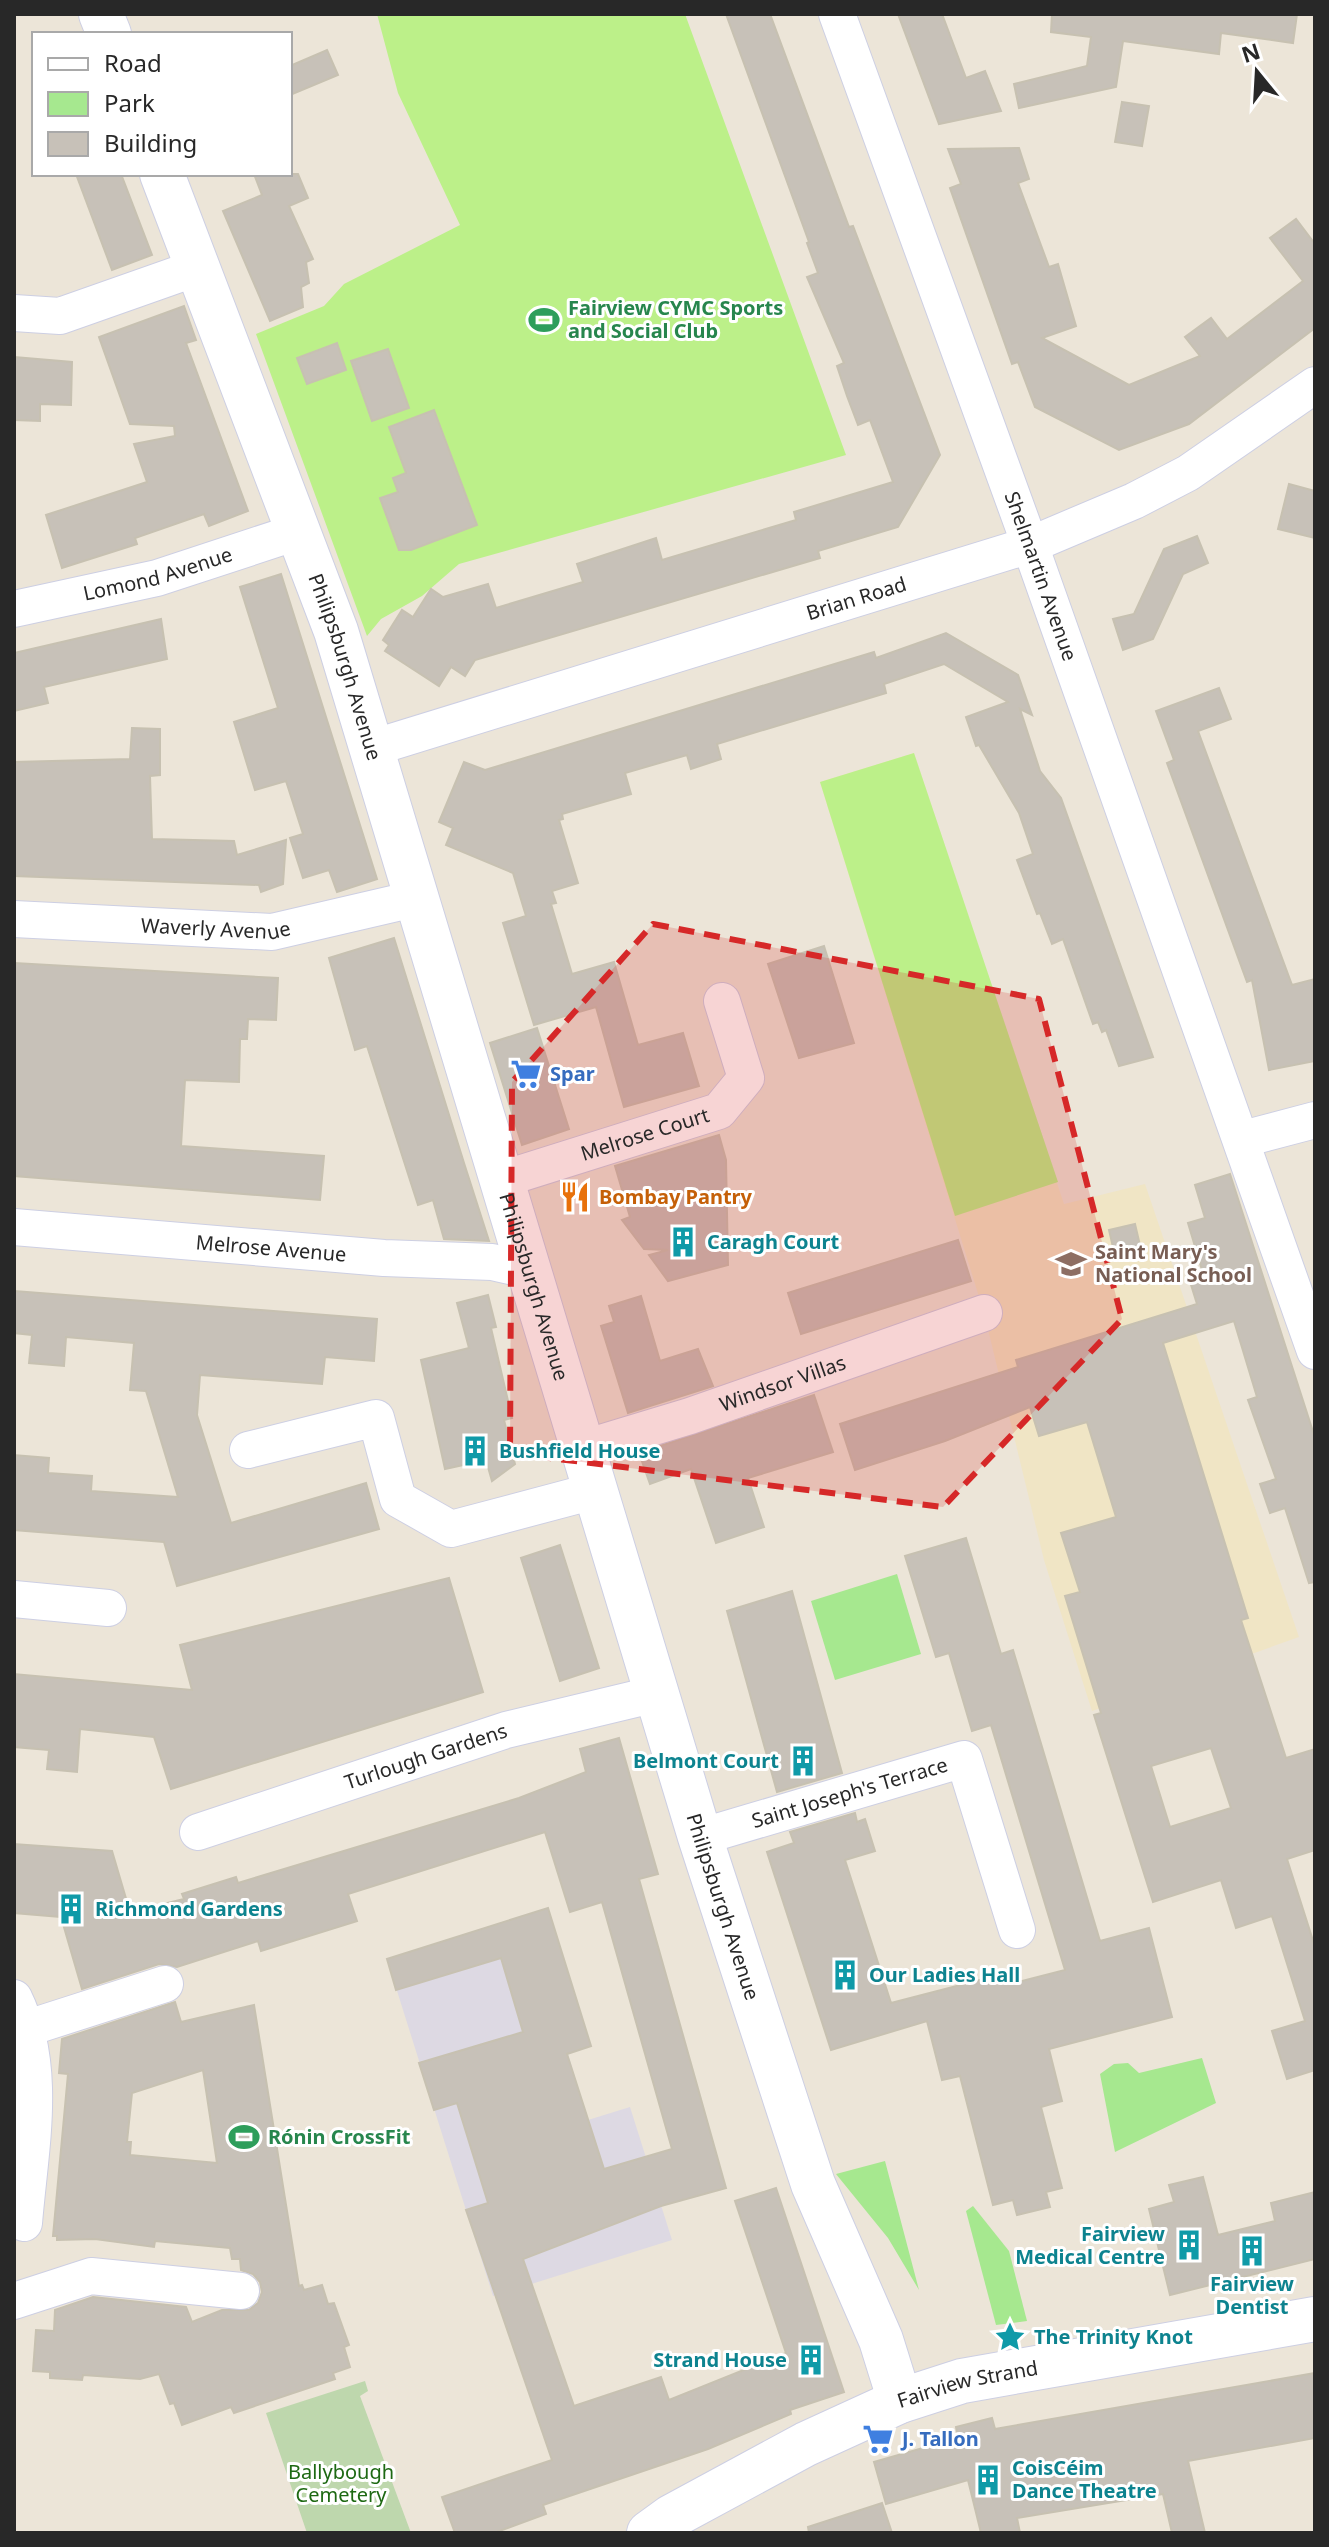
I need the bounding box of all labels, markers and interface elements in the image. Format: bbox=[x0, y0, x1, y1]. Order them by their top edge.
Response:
legend bbox=[32, 32, 292, 176]
north arrow bbox=[1217, 32, 1297, 112]
text: N bbox=[1237, 35, 1264, 69]
text: Road bbox=[104, 46, 162, 79]
text: Park bbox=[104, 86, 155, 119]
text: Building bbox=[104, 126, 197, 159]
place label: Fairview CYMC Sports and Social Club bbox=[568, 294, 783, 344]
sports icon: Fairview CYMC Sports and Social Club bbox=[527, 303, 561, 337]
street label: Shelmartin Avenue bbox=[999, 487, 1084, 664]
street label: Lomond Avenue bbox=[81, 540, 236, 607]
street label: Philipsburgh Avenue bbox=[302, 570, 388, 763]
street label: Brian Road bbox=[803, 570, 910, 626]
street label: Waverly Avenue bbox=[140, 911, 293, 946]
supermarket icon: Spar bbox=[509, 1057, 543, 1091]
place label: Spar bbox=[550, 1060, 595, 1087]
street label: Melrose Court bbox=[577, 1101, 712, 1167]
restaurant icon: Bombay Pantry bbox=[558, 1180, 592, 1214]
place label: Bombay Pantry bbox=[599, 1183, 753, 1210]
street label: Philipsburgh Avenue bbox=[493, 1189, 575, 1384]
building icon: Caragh Court bbox=[666, 1225, 700, 1259]
street label: Melrose Avenue bbox=[195, 1228, 347, 1268]
place label: Caragh Court bbox=[707, 1228, 839, 1255]
place label: Saint Mary's National School bbox=[1095, 1238, 1252, 1288]
school or university icon: Saint Mary's National School bbox=[1054, 1247, 1088, 1281]
street label: Windsor Villas bbox=[716, 1349, 849, 1418]
building icon: Bushfield House bbox=[458, 1434, 492, 1468]
place label: Bushfield House bbox=[499, 1437, 661, 1464]
street label: Turlough Gardens bbox=[341, 1717, 510, 1796]
building icon: Belmont Court bbox=[786, 1744, 820, 1778]
place label: Belmont Court bbox=[633, 1747, 779, 1774]
street label: Saint Joseph's Terrace bbox=[748, 1751, 951, 1834]
street label: Philipsburgh Avenue bbox=[681, 1810, 766, 2003]
building icon: Richmond Gardens bbox=[54, 1892, 88, 1926]
place label: Richmond Gardens bbox=[95, 1895, 283, 1922]
building icon: Our Ladies Hall bbox=[828, 1958, 862, 1992]
place label: Our Ladies Hall bbox=[869, 1961, 1020, 1988]
sports icon: Rónin CrossFit bbox=[227, 2120, 261, 2154]
place label: Rónin CrossFit bbox=[268, 2123, 411, 2150]
place label: Fairview Medical Centre bbox=[1015, 2220, 1165, 2270]
building icon: Fairview Medical Centre bbox=[1172, 2228, 1206, 2262]
building icon: Fairview Dentist bbox=[1235, 2234, 1269, 2268]
place label: Fairview Dentist bbox=[1210, 2270, 1294, 2320]
place icon: The Trinity Knot bbox=[993, 2320, 1027, 2354]
place label: The Trinity Knot bbox=[1034, 2323, 1193, 2350]
building icon: Strand House bbox=[794, 2343, 828, 2377]
place label: Strand House bbox=[653, 2346, 787, 2373]
street label: Fairview Strand bbox=[894, 2354, 1040, 2414]
supermarket icon: J. Tallon bbox=[861, 2422, 895, 2456]
place label: J. Tallon bbox=[900, 2425, 979, 2452]
place label: CoisCéim Dance Theatre bbox=[1012, 2454, 1157, 2504]
park label: Ballybough Cemetery bbox=[288, 2458, 394, 2508]
building icon: CoisCéim Dance Theatre bbox=[971, 2463, 1005, 2497]

